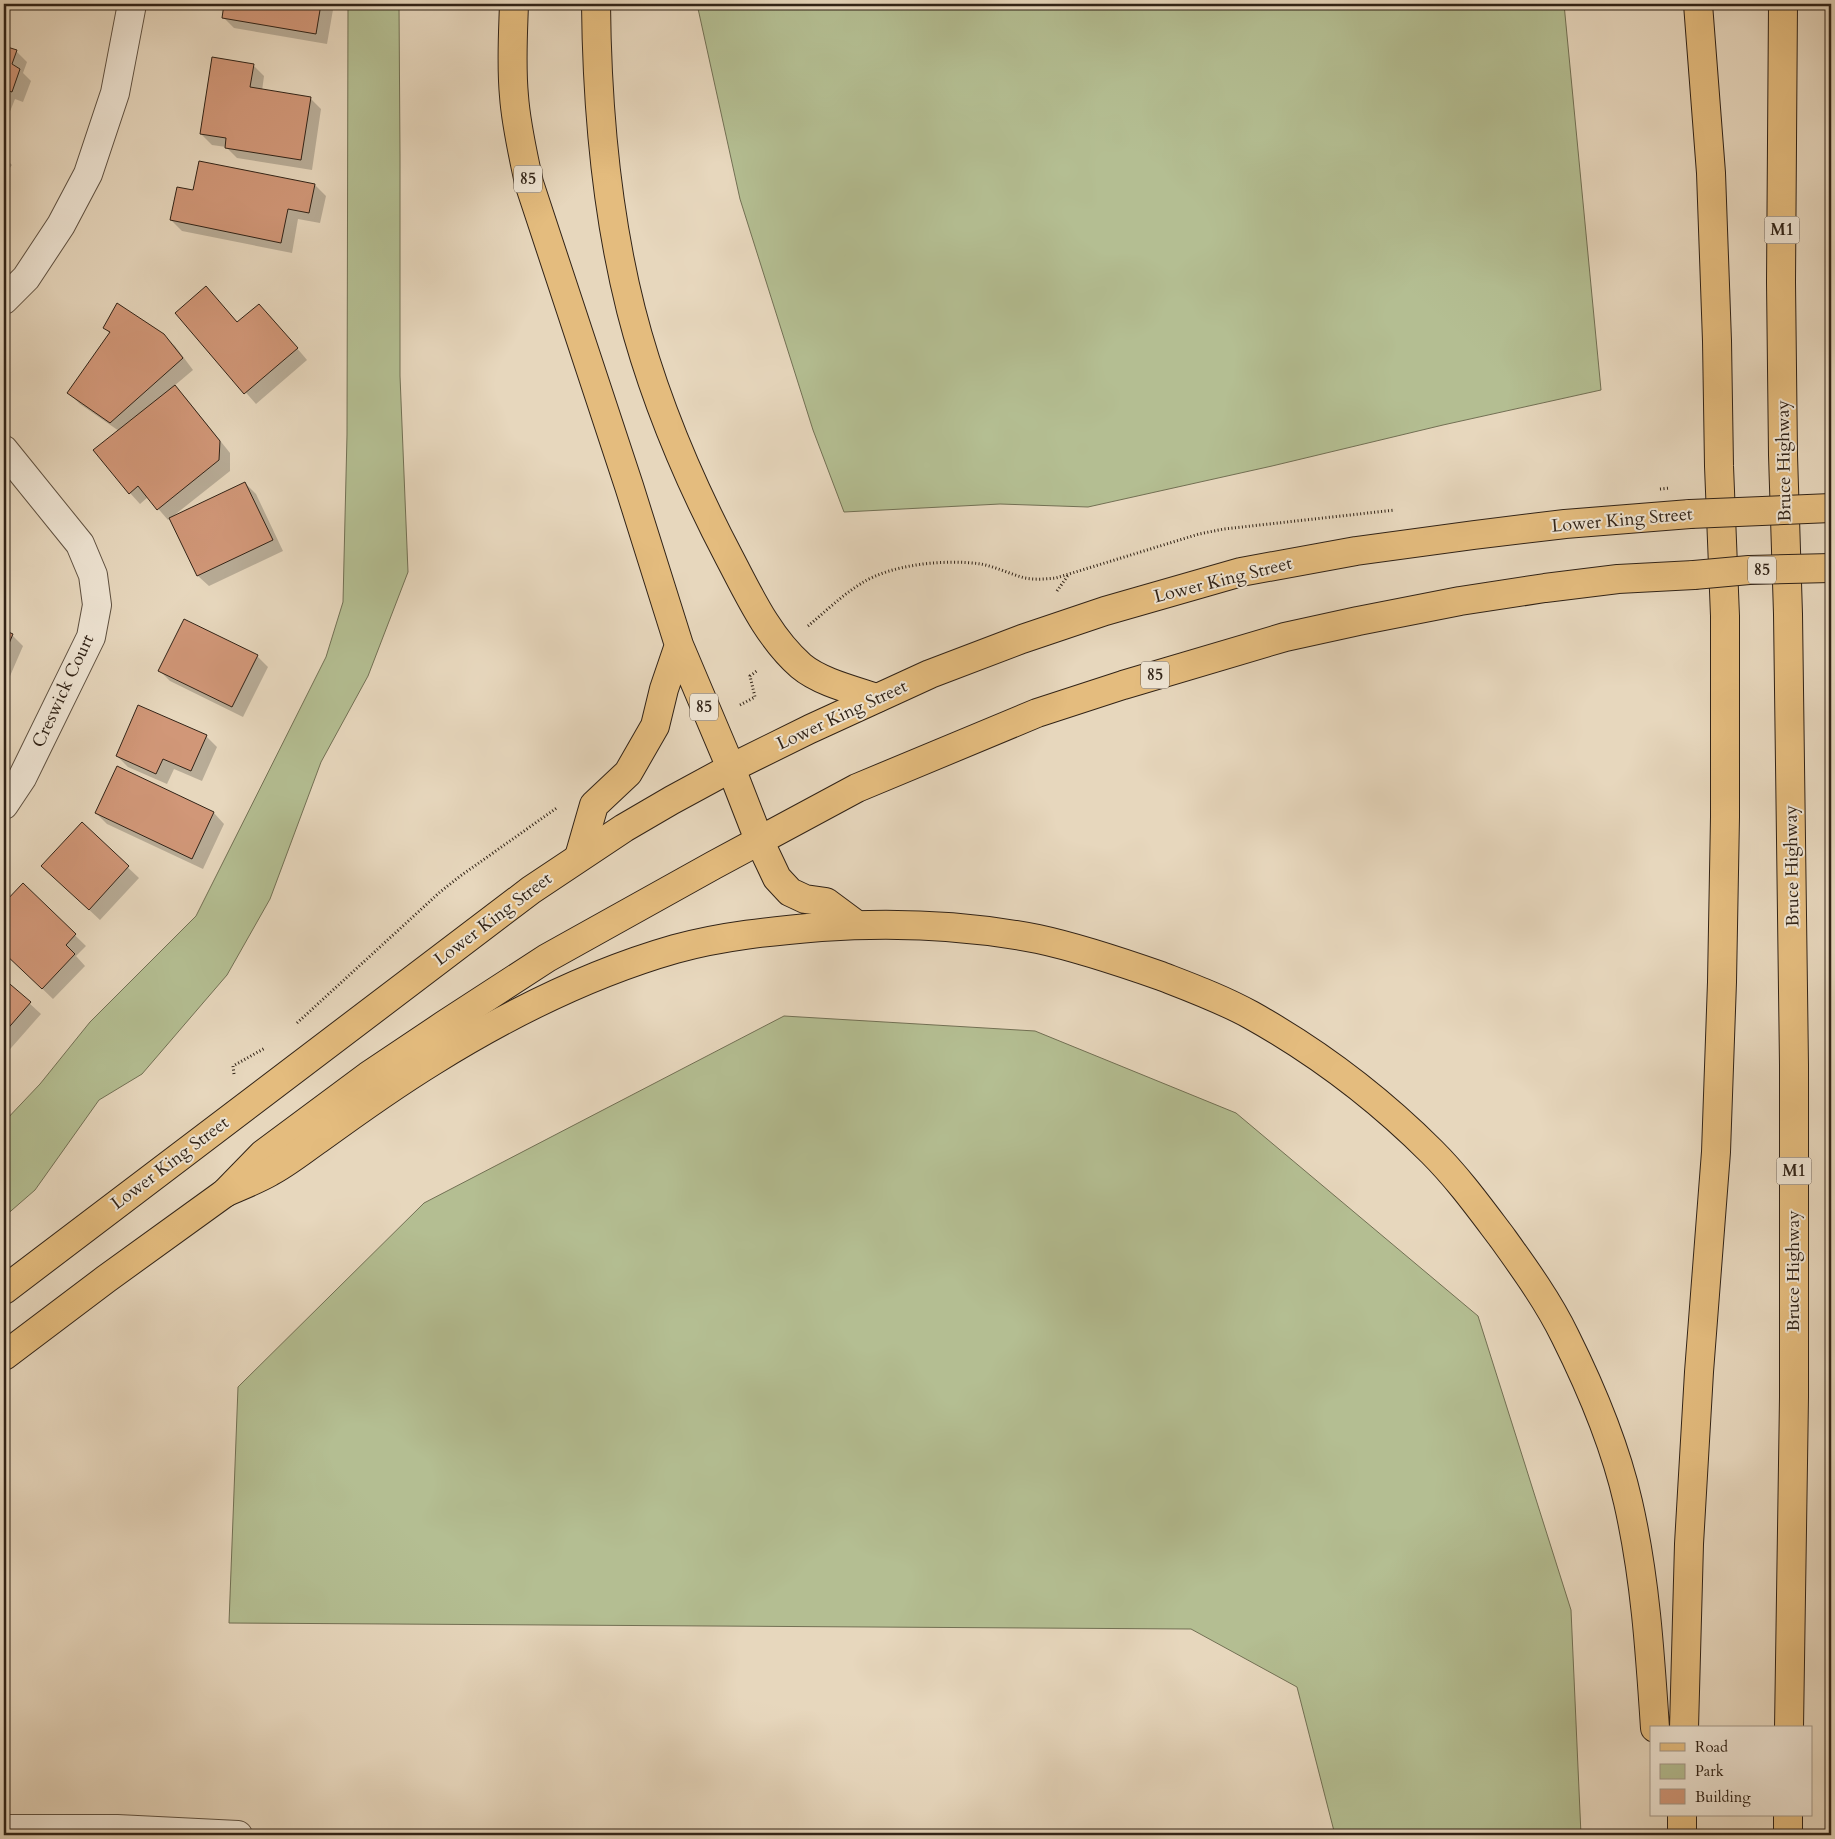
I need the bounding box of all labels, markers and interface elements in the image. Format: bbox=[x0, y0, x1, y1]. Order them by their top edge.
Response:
road number: 85 bbox=[514, 165, 542, 192]
road number: M1 bbox=[1764, 216, 1800, 244]
street label: Bruce Highway bbox=[1770, 399, 1798, 522]
street label: Lower King Street bbox=[1550, 501, 1694, 539]
street label: Lower King Street bbox=[1151, 551, 1295, 609]
road number: 85 bbox=[1748, 556, 1776, 584]
street label: Creswick Court bbox=[26, 630, 100, 752]
road number: 85 bbox=[1141, 662, 1169, 688]
street label: Lower King Street bbox=[773, 674, 912, 756]
road number: 85 bbox=[690, 694, 718, 720]
street label: Bruce Highway bbox=[1778, 804, 1806, 927]
street label: Lower King Street bbox=[429, 866, 557, 972]
street label: Lower King Street bbox=[106, 1110, 234, 1216]
road number: M1 bbox=[1776, 1158, 1812, 1184]
street label: Bruce Highway bbox=[1781, 1210, 1806, 1332]
legend bbox=[1650, 1726, 1812, 1816]
text: Road bbox=[1695, 1737, 1728, 1757]
text: Park bbox=[1695, 1761, 1724, 1781]
text: Building bbox=[1695, 1787, 1751, 1807]

